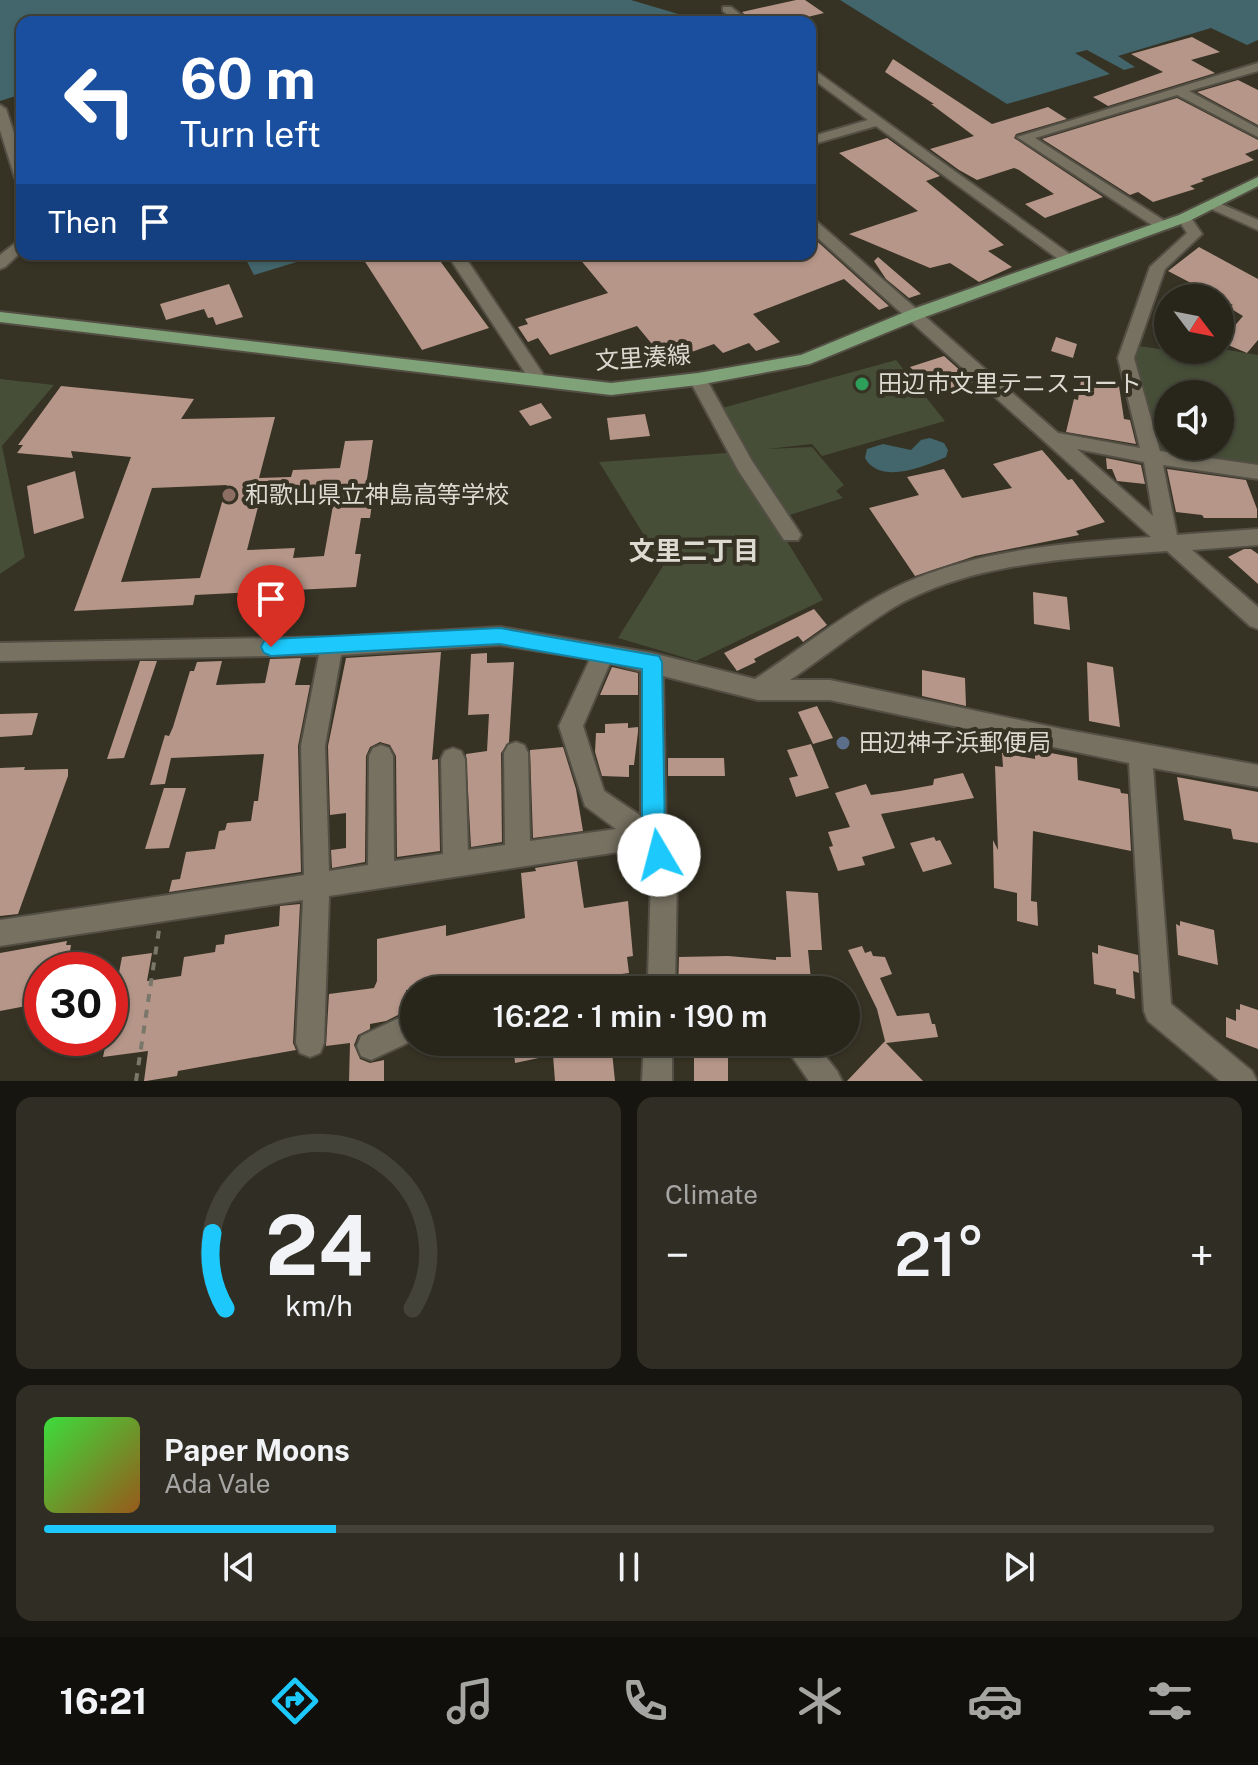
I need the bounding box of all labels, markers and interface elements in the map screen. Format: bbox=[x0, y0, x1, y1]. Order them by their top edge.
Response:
text: 60 m bbox=[180, 46, 316, 112]
icon: left bbox=[48, 48, 152, 152]
text: Turn left bbox=[180, 113, 321, 155]
icon: arrive bbox=[133, 200, 177, 244]
text: Then bbox=[48, 204, 117, 240]
north arrow bbox=[1154, 284, 1234, 364]
map controls bbox=[1154, 284, 1234, 460]
street label: 文里湊線 bbox=[594, 340, 692, 374]
place label: 田辺市文里テニスコート bbox=[878, 369, 1142, 397]
marker: 田辺市文里テニスコート bbox=[853, 375, 871, 393]
button: sound bbox=[1154, 380, 1234, 460]
place label: 和歌山県立神島高等学校 bbox=[245, 480, 509, 508]
marker: 和歌山県立神島高等学校 bbox=[220, 486, 238, 504]
district label: 文里二丁目 bbox=[629, 535, 759, 566]
pin bbox=[237, 565, 305, 647]
icon: arrive bbox=[249, 577, 293, 621]
place label: 田辺神子浜郵便局 bbox=[859, 728, 1051, 756]
marker: 田辺神子浜郵便局 bbox=[834, 734, 852, 752]
position arrow bbox=[617, 813, 701, 897]
speed limit sign: 30 bbox=[24, 952, 128, 1056]
text: 16:22 · 1 min · 190 m bbox=[493, 998, 767, 1034]
text: Climate bbox=[665, 1179, 758, 1210]
text: 24 bbox=[265, 1196, 372, 1294]
text: 21° bbox=[894, 1219, 985, 1290]
text: − bbox=[665, 1229, 689, 1281]
text: + bbox=[1190, 1229, 1214, 1281]
text: km/h bbox=[285, 1289, 352, 1322]
text: Paper Moons bbox=[164, 1432, 350, 1468]
text: Ada Vale bbox=[164, 1468, 270, 1499]
icon: previous bbox=[217, 1545, 261, 1589]
icon: pause bbox=[607, 1545, 651, 1589]
icon: next bbox=[997, 1545, 1041, 1589]
icon: directions bbox=[267, 1673, 323, 1729]
icon: music bbox=[442, 1673, 498, 1729]
icon: phone bbox=[617, 1673, 673, 1729]
icon: climate bbox=[792, 1673, 848, 1729]
icon: car bbox=[967, 1673, 1023, 1729]
icon: filters bbox=[1142, 1673, 1198, 1729]
text: 16:21 bbox=[60, 1680, 147, 1722]

